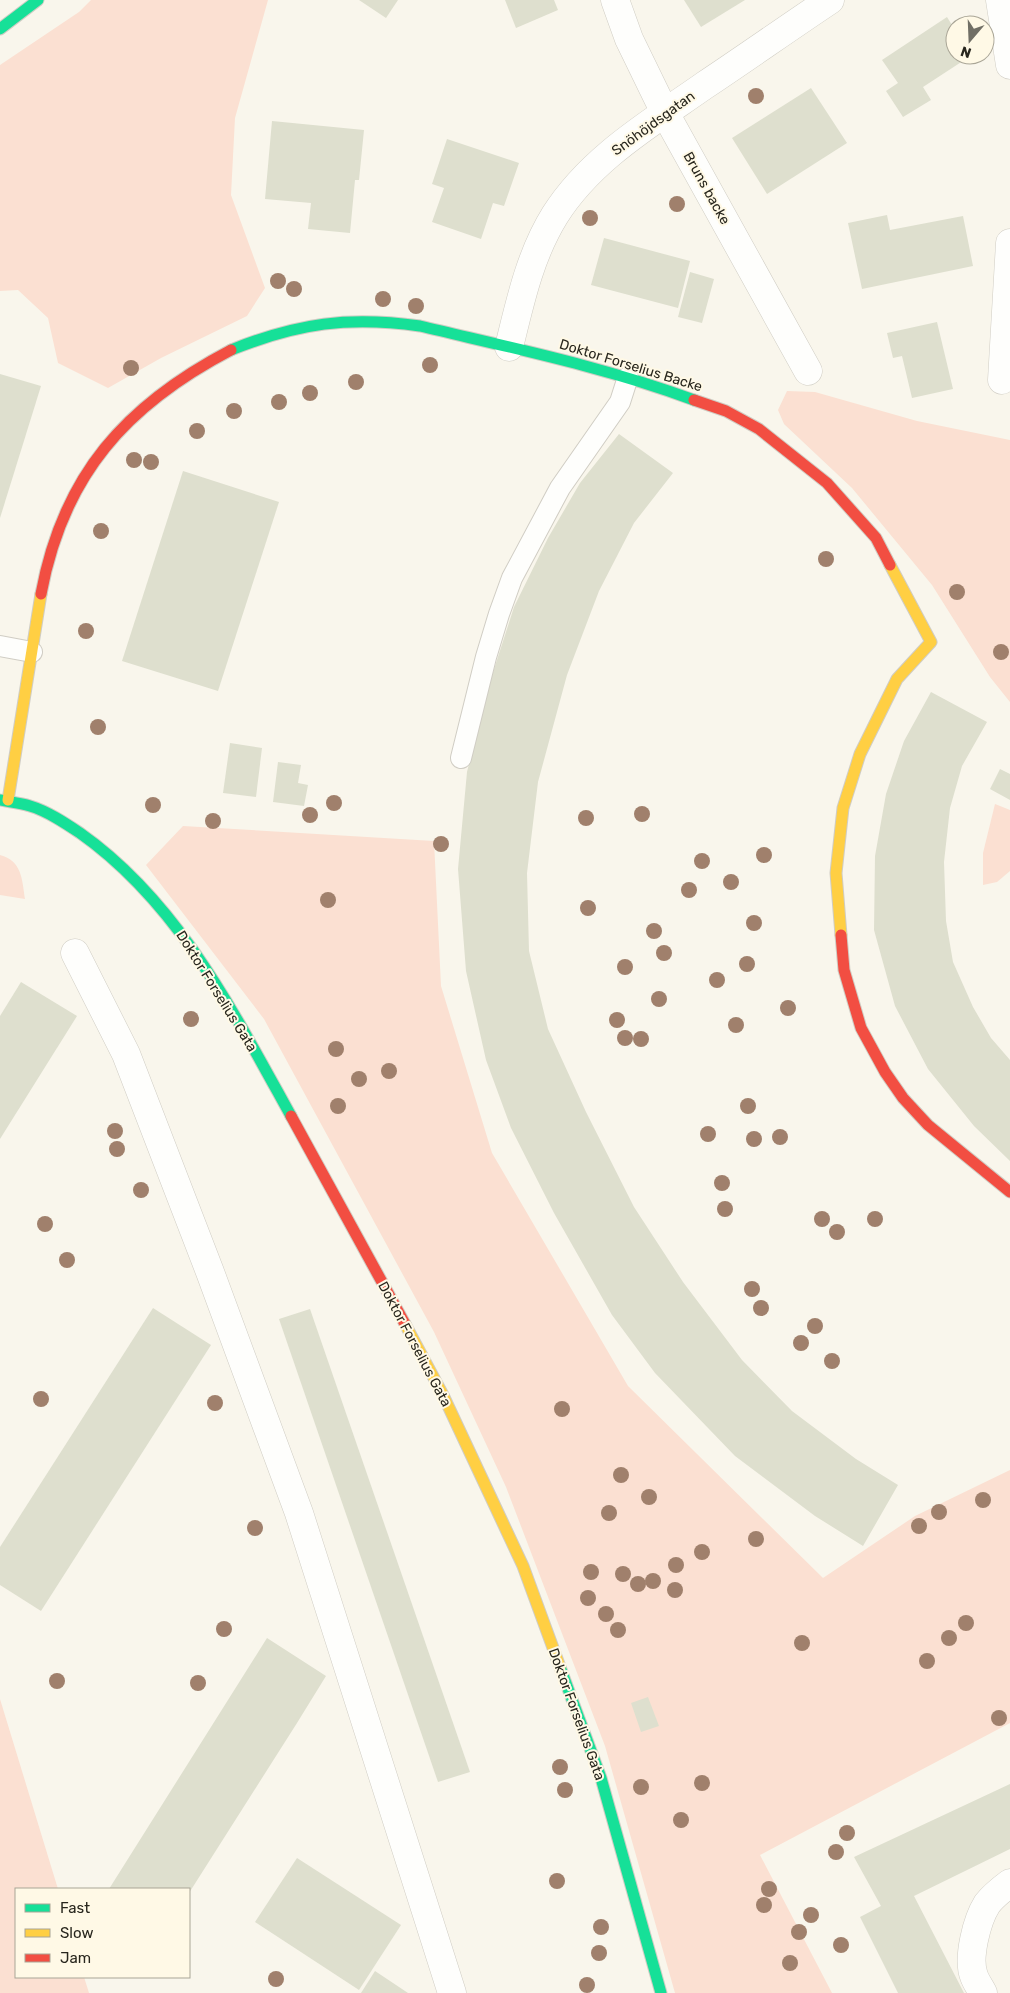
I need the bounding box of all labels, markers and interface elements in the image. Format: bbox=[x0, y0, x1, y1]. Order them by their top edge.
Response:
north arrow bbox=[945, 15, 995, 65]
text: N bbox=[958, 42, 973, 61]
street label: Snöhöjdsgatan bbox=[608, 88, 698, 159]
street label: Bruns backe bbox=[680, 149, 734, 228]
street label: Doktor Forselius Backe bbox=[557, 336, 705, 395]
street label: Doktor Forselius Gata bbox=[172, 928, 261, 1055]
street label: Doktor Forselius Gata bbox=[374, 1279, 455, 1410]
street label: Doktor Forselius Gata bbox=[545, 1646, 608, 1783]
legend bbox=[15, 1888, 190, 1978]
text: Fast bbox=[60, 1899, 90, 1917]
text: Slow bbox=[60, 1924, 93, 1942]
text: Jam bbox=[60, 1949, 91, 1967]

